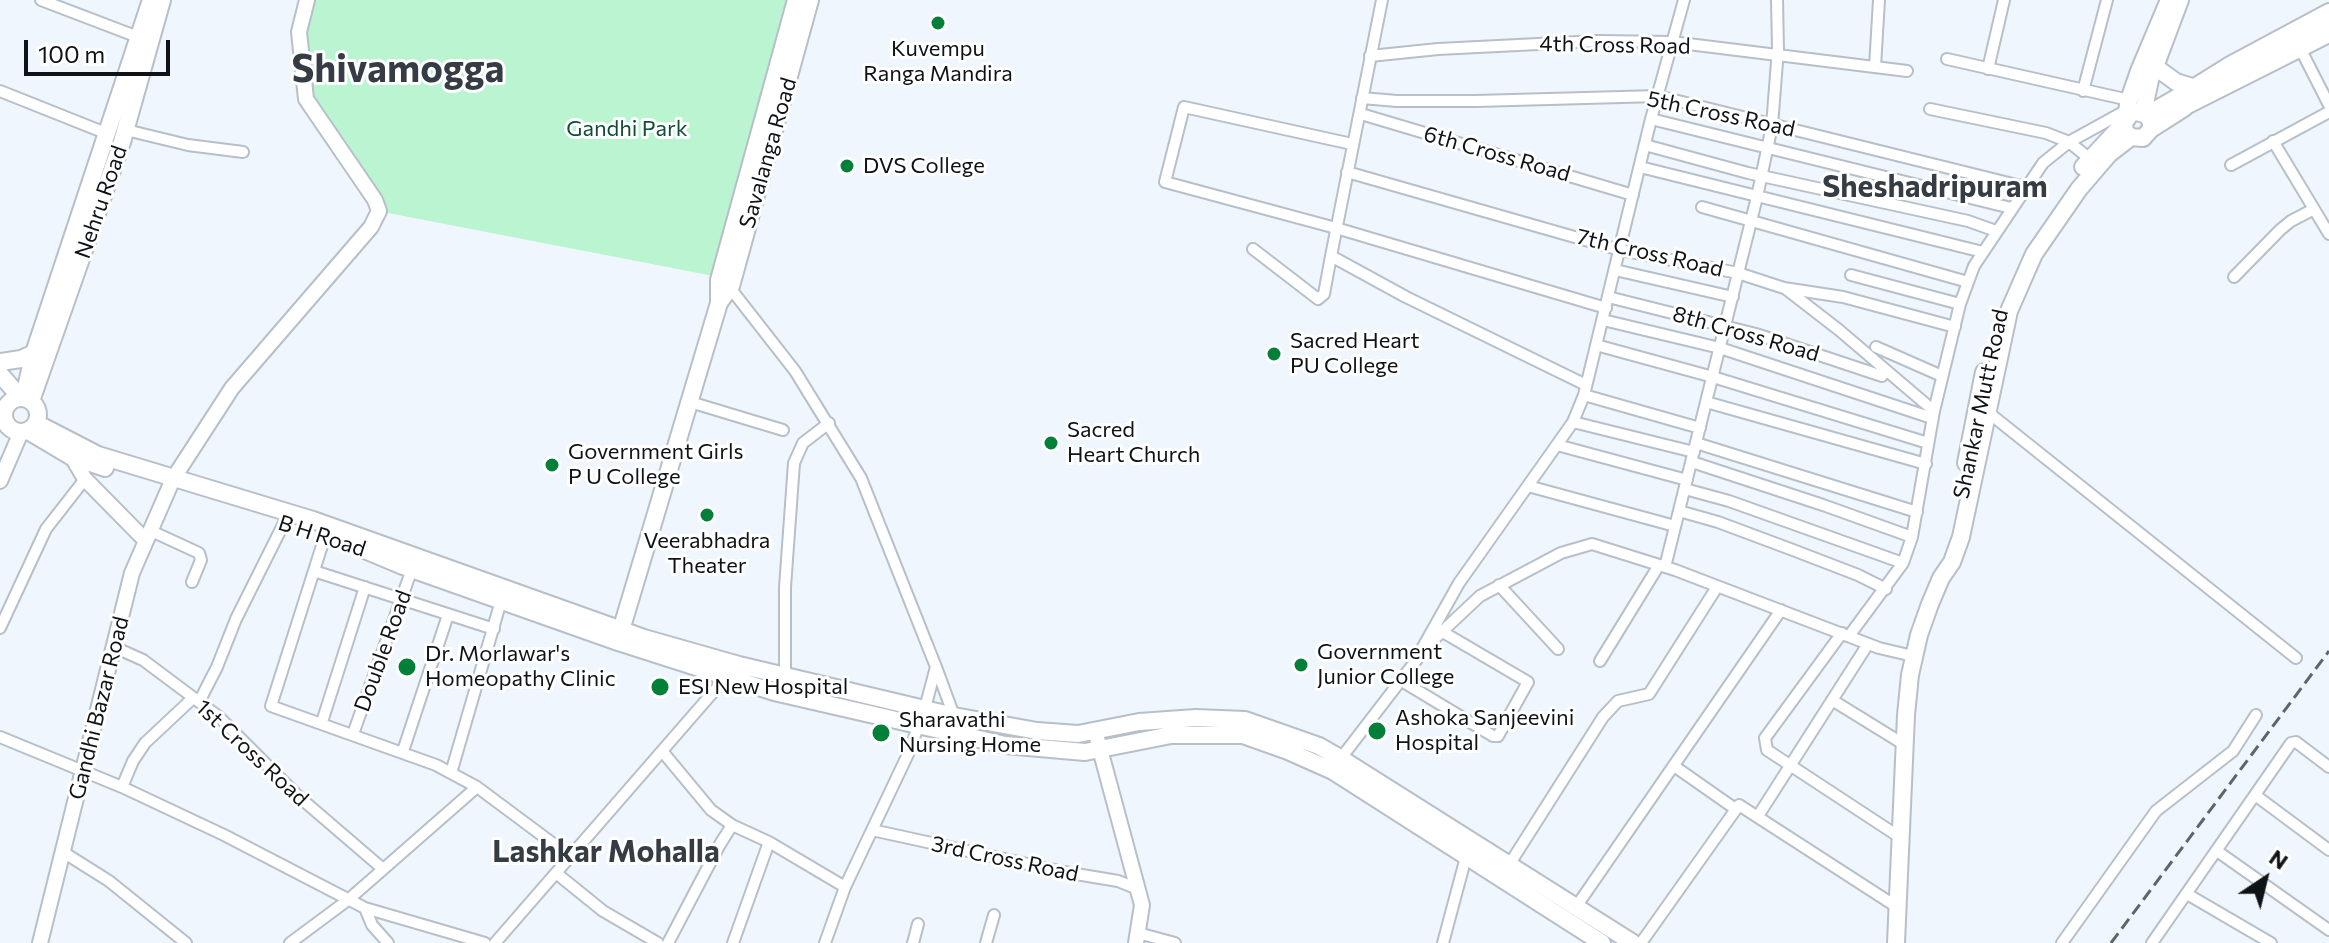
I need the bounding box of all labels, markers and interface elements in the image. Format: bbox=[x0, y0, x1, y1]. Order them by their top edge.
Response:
marker: Kuvempu Ranga Mandira bbox=[929, 14, 947, 32]
scale bar bbox=[28, 24, 174, 74]
street label: 4th Cross Road bbox=[1539, 30, 1691, 60]
place label: Kuvempu Ranga Mandira bbox=[863, 36, 1013, 88]
text: 100 m bbox=[38, 39, 105, 68]
district label: Shivamogga bbox=[291, 46, 505, 92]
street label: Savalanga Road bbox=[734, 75, 802, 231]
street label: 5th Cross Road bbox=[1645, 85, 1797, 143]
park label: Gandhi Park bbox=[566, 116, 688, 142]
street label: 6th Cross Road bbox=[1421, 120, 1573, 188]
street label: Nehru Road bbox=[69, 142, 133, 262]
place label: DVS College bbox=[863, 153, 985, 179]
marker: DVS College bbox=[838, 157, 856, 175]
district label: Sheshadripuram bbox=[1822, 169, 2048, 205]
street label: 7th Cross Road bbox=[1574, 223, 1726, 283]
street label: 8th Cross Road bbox=[1670, 300, 1822, 368]
street label: Shankar Mutt Road bbox=[1948, 307, 2014, 501]
place label: Sacred Heart PU College bbox=[1290, 328, 1420, 380]
marker: Sacred Heart PU College bbox=[1265, 345, 1283, 363]
place label: Sacred Heart Church bbox=[1067, 417, 1200, 468]
marker: Sacred Heart Church bbox=[1042, 434, 1060, 452]
place label: Government Girls P U College bbox=[568, 439, 744, 490]
marker: Government Girls P U College bbox=[543, 456, 561, 474]
marker: Veerabhadra Theater bbox=[698, 506, 716, 524]
street label: B H Road bbox=[275, 509, 369, 563]
place label: Veerabhadra Theater bbox=[644, 528, 770, 580]
street label: Double Road bbox=[349, 587, 417, 715]
street label: Gandhi Bazar Road bbox=[63, 614, 135, 802]
place label: Government Junior College bbox=[1317, 639, 1454, 690]
place label: Dr. Morlawar's Homeopathy Clinic bbox=[425, 641, 616, 692]
marker: Dr. Morlawar's Homeopathy Clinic bbox=[396, 656, 418, 678]
marker: Government Junior College bbox=[1292, 656, 1310, 674]
place label: ESI New Hospital bbox=[678, 674, 848, 700]
marker: ESI New Hospital bbox=[649, 676, 671, 698]
street label: 1st Cross Road bbox=[190, 694, 314, 812]
place label: Ashoka Sanjeevini Hospital bbox=[1395, 705, 1574, 756]
place label: Sharavathi Nursing Home bbox=[899, 707, 1041, 758]
marker: Ashoka Sanjeevini Hospital bbox=[1366, 720, 1388, 742]
marker: Sharavathi Nursing Home bbox=[870, 722, 892, 744]
street label: 3rd Cross Road bbox=[929, 831, 1081, 887]
district label: Lashkar Mohalla bbox=[492, 834, 720, 870]
north arrow bbox=[2225, 839, 2305, 919]
text: N bbox=[2265, 843, 2294, 875]

